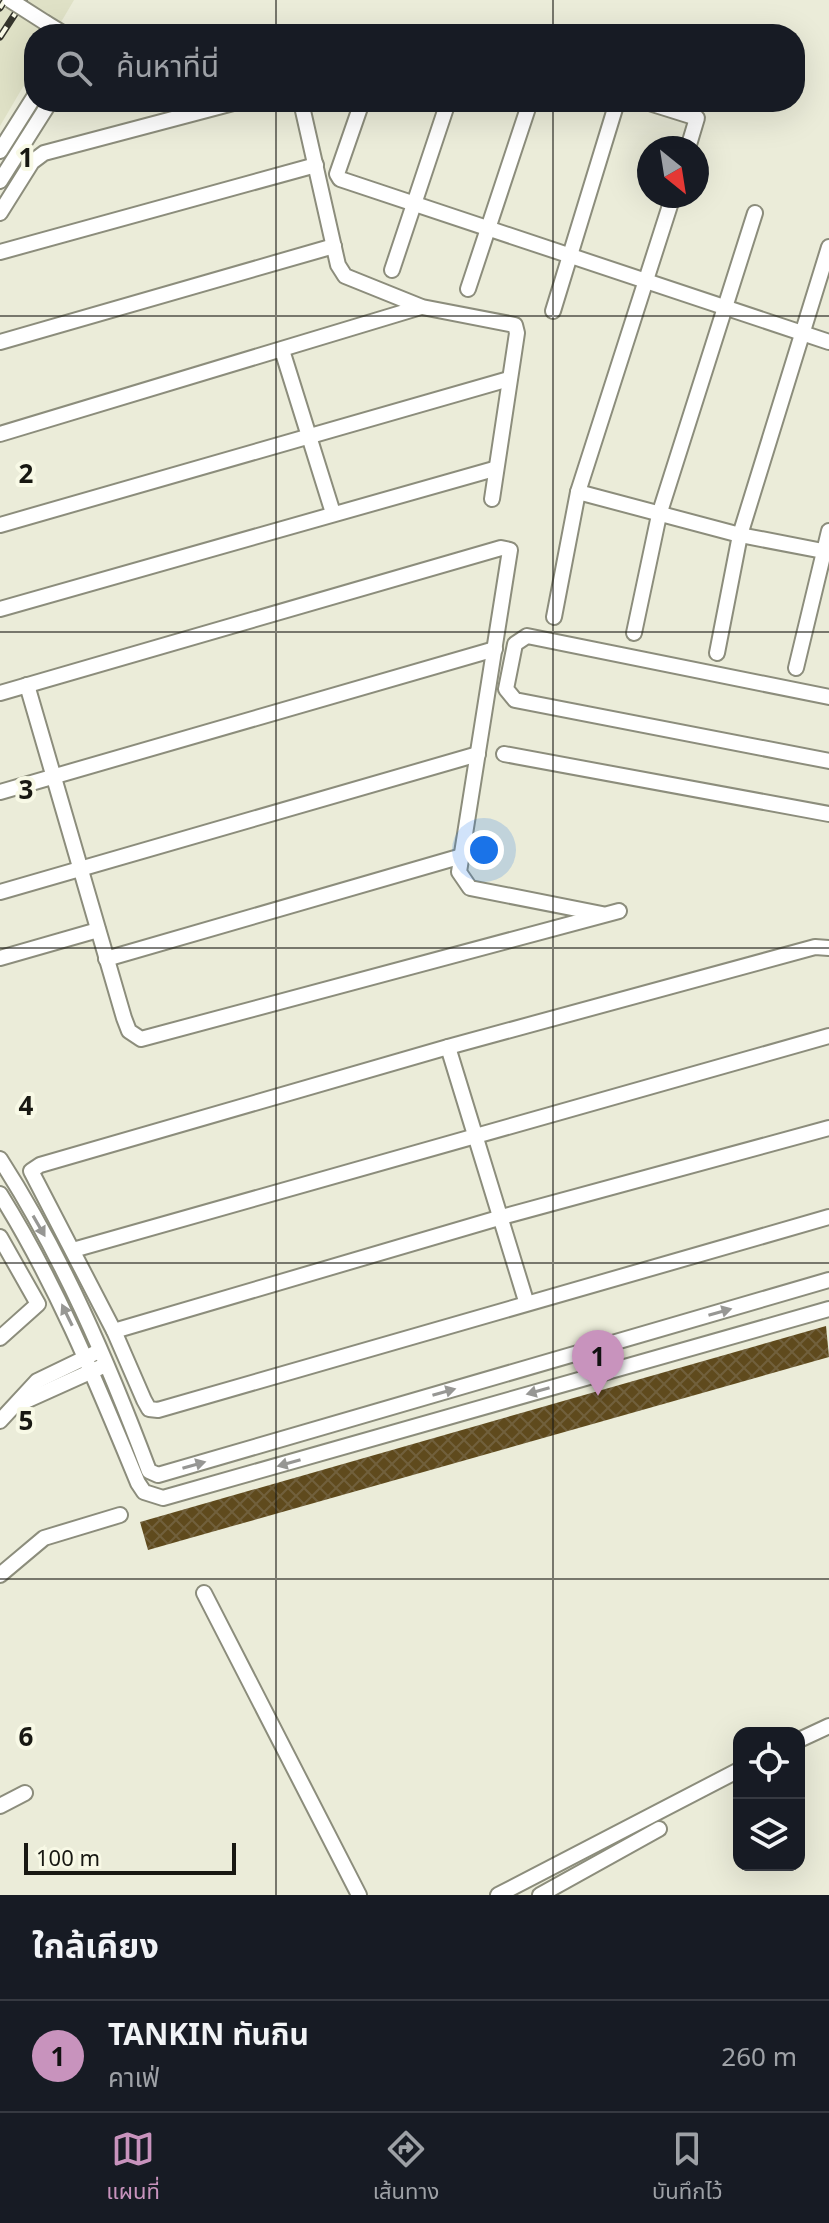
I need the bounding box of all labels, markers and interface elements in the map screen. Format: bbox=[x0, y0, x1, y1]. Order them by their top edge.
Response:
search box bbox=[24, 24, 805, 112]
text: ค้นหาที่นี่ bbox=[116, 45, 219, 86]
icon: search bbox=[52, 46, 96, 90]
north arrow bbox=[637, 136, 709, 208]
text: 1 bbox=[19, 139, 33, 175]
text: 2 bbox=[19, 455, 34, 491]
text: 3 bbox=[19, 771, 33, 807]
your location bbox=[464, 830, 504, 870]
text: 4 bbox=[19, 1087, 34, 1123]
one-way arrow bbox=[32, 1215, 46, 1237]
one-way arrow bbox=[60, 1303, 73, 1326]
one-way arrow bbox=[709, 1305, 733, 1318]
pin: 1 bbox=[572, 1330, 624, 1396]
one-way arrow bbox=[526, 1385, 550, 1398]
one-way arrow bbox=[431, 1386, 456, 1398]
text: 5 bbox=[19, 1402, 33, 1438]
one-way arrow bbox=[276, 1457, 300, 1470]
one-way arrow bbox=[182, 1458, 206, 1471]
text: 6 bbox=[19, 1718, 34, 1754]
map controls bbox=[733, 1727, 805, 1871]
button: locate bbox=[733, 1727, 805, 1799]
button: layers bbox=[733, 1799, 805, 1871]
scale bar bbox=[24, 1839, 236, 1875]
text: 100 m bbox=[36, 1842, 100, 1872]
text: ใกล้เคียง bbox=[32, 1922, 159, 1968]
text: TANKIN ทันกิน bbox=[108, 2013, 309, 2054]
text: 1 bbox=[51, 2038, 65, 2074]
text: 260 m bbox=[721, 2038, 797, 2074]
text: คาเฟ่ bbox=[108, 2059, 159, 2095]
tab: แผนที่ bbox=[106, 2127, 160, 2209]
tab: เส้นทาง bbox=[373, 2127, 439, 2209]
tab: บันทึกไว้ bbox=[652, 2127, 723, 2209]

